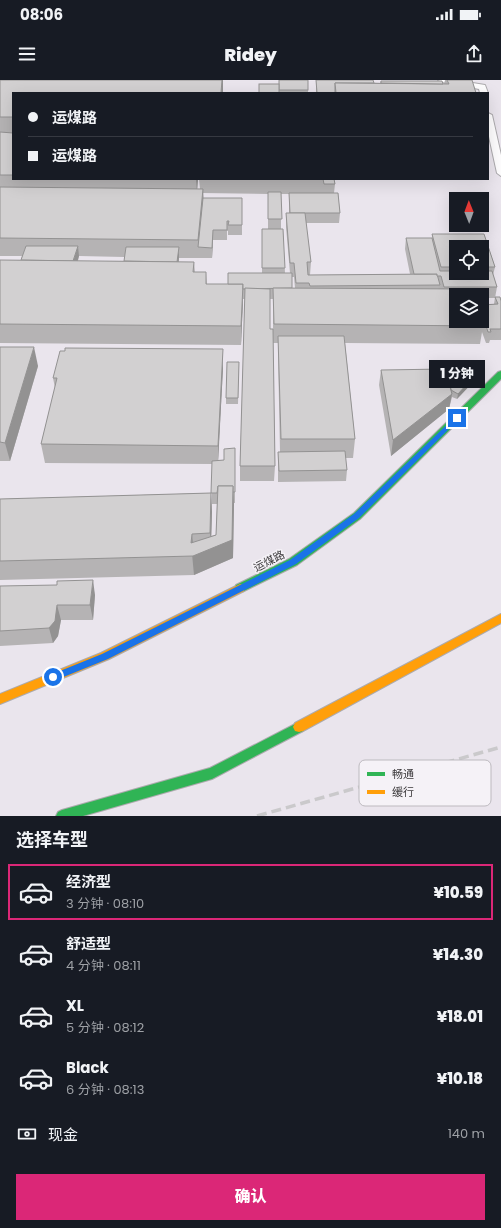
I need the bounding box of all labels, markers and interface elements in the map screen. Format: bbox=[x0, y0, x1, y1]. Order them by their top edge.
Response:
text: 08:06 bbox=[20, 4, 63, 25]
text: Ridey bbox=[224, 42, 277, 67]
icon: menu bbox=[16, 43, 38, 65]
icon: share bbox=[463, 43, 485, 65]
text: 运煤路 bbox=[52, 107, 97, 128]
text: 运煤路 bbox=[52, 145, 97, 166]
north arrow bbox=[449, 192, 489, 232]
map controls bbox=[449, 192, 489, 328]
button: locate bbox=[449, 240, 489, 280]
button: layers bbox=[449, 288, 489, 328]
callout: 1 分钟 bbox=[429, 360, 485, 388]
text: 1 分钟 bbox=[440, 364, 474, 383]
route end bbox=[448, 409, 466, 427]
street label: 运煤路 bbox=[251, 546, 287, 576]
route start bbox=[44, 668, 62, 686]
legend bbox=[359, 760, 491, 806]
text: 畅通 bbox=[392, 766, 414, 782]
text: 缓行 bbox=[392, 784, 414, 800]
text: 选择车型 bbox=[16, 827, 88, 852]
text: 经济型 bbox=[66, 871, 111, 892]
icon: car bbox=[18, 874, 54, 910]
text: ¥10.59 bbox=[433, 882, 483, 903]
text: 3 分钟 · 08:10 bbox=[66, 894, 144, 913]
text: 舒适型 bbox=[66, 933, 111, 954]
icon: car bbox=[18, 936, 54, 972]
text: ¥14.30 bbox=[433, 944, 483, 965]
text: 4 分钟 · 08:11 bbox=[66, 956, 141, 975]
text: XL bbox=[66, 995, 84, 1016]
icon: car bbox=[18, 998, 54, 1034]
text: ¥18.01 bbox=[437, 1006, 483, 1027]
text: 5 分钟 · 08:12 bbox=[66, 1018, 144, 1037]
text: Black bbox=[66, 1057, 109, 1078]
icon: car bbox=[18, 1060, 54, 1096]
text: ¥10.18 bbox=[437, 1068, 483, 1089]
text: 6 分钟 · 08:13 bbox=[66, 1080, 144, 1099]
icon: cash bbox=[16, 1123, 38, 1145]
text: 现金 bbox=[48, 1124, 78, 1145]
text: 140 m bbox=[448, 1124, 485, 1143]
button: 确认 bbox=[16, 1174, 485, 1220]

